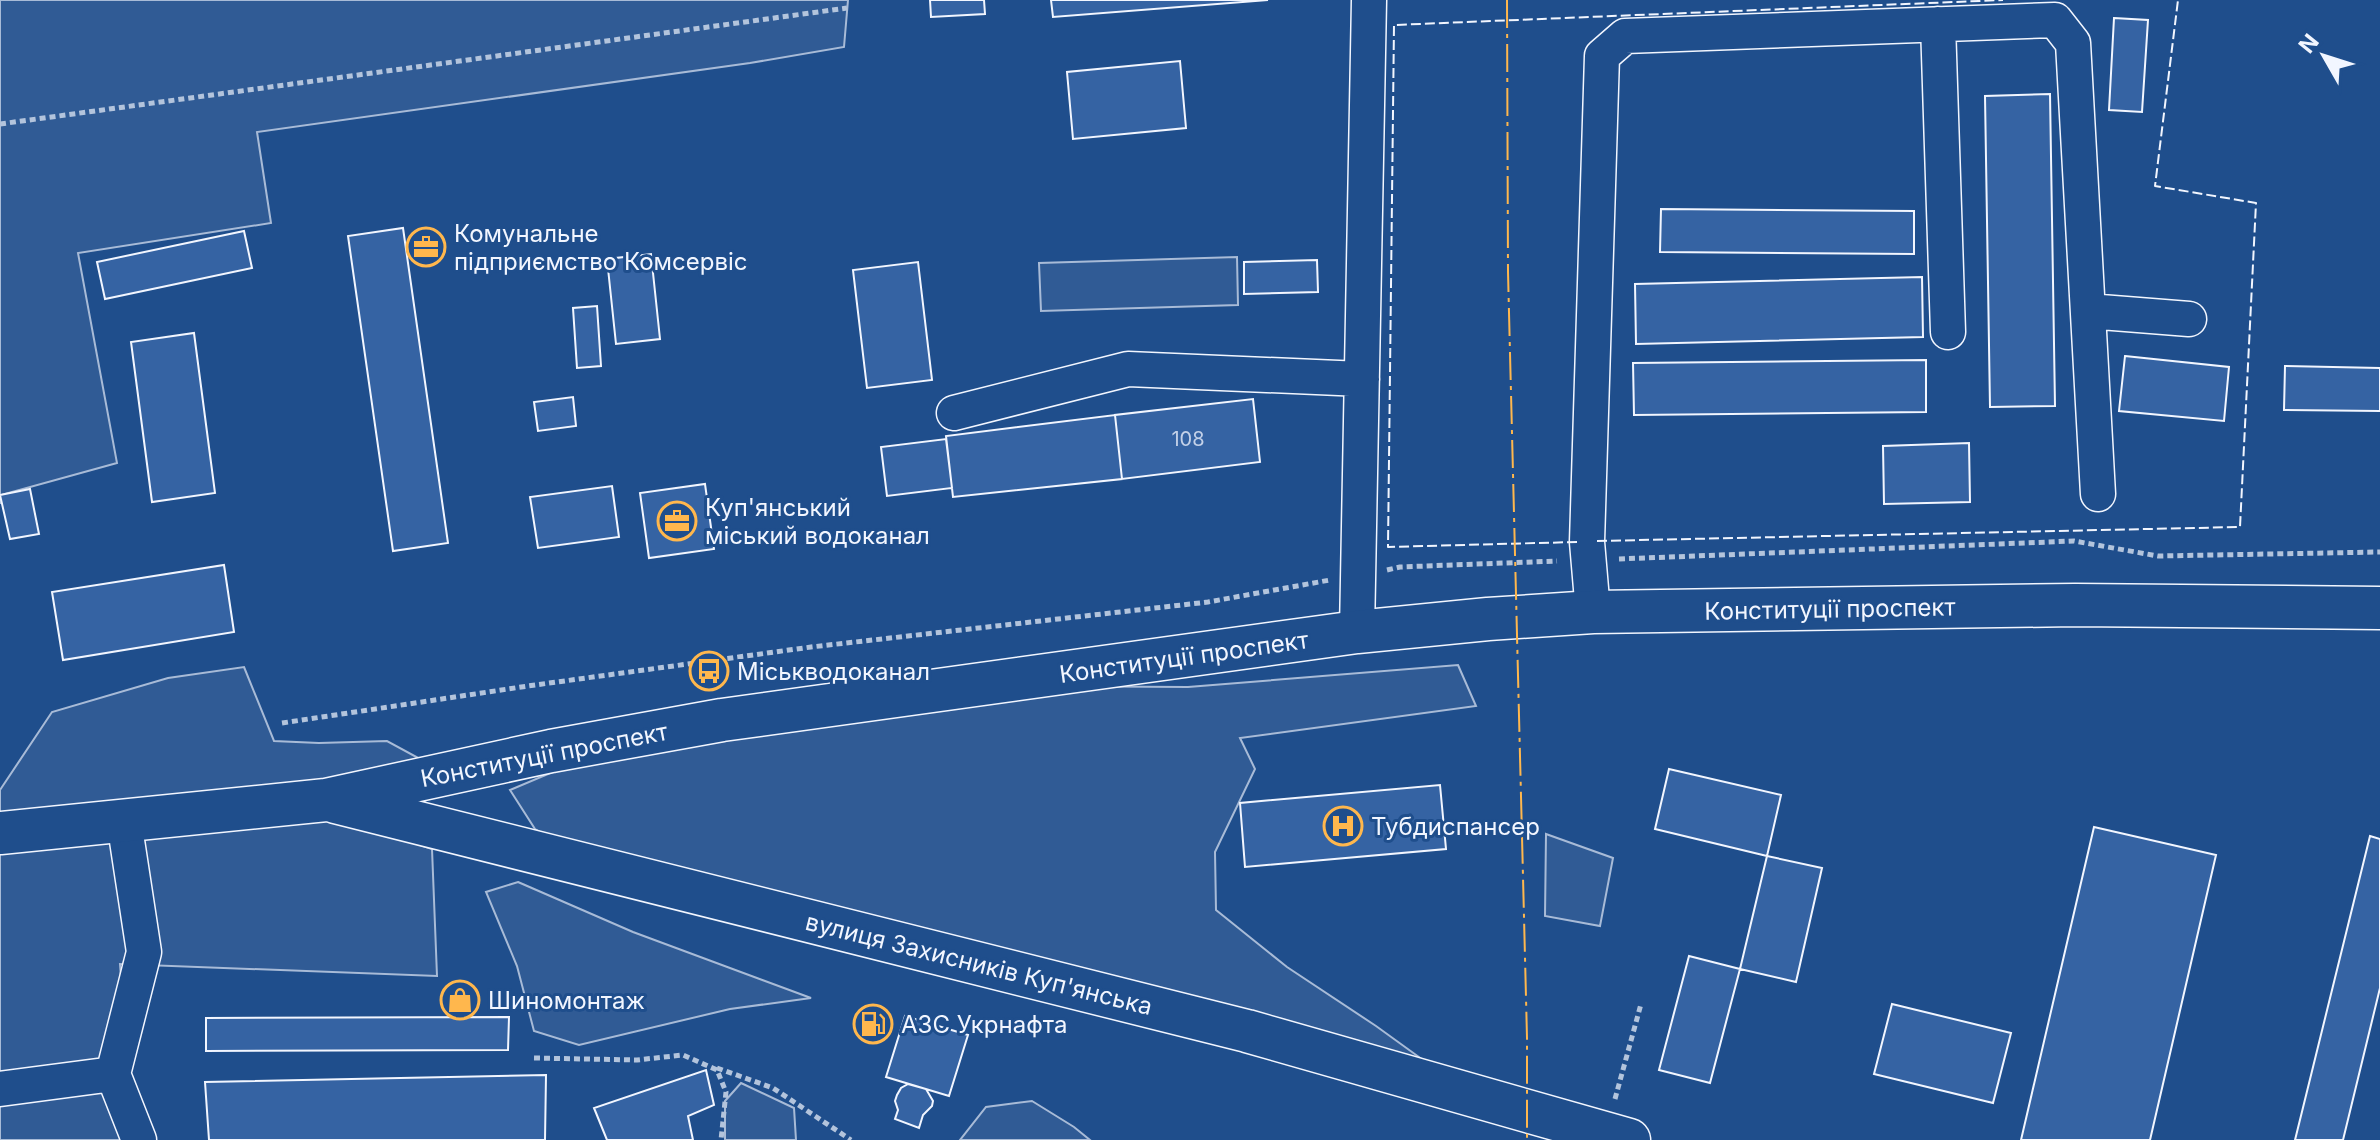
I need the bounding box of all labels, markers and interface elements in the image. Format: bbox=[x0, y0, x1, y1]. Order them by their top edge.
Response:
north arrow bbox=[2284, 16, 2364, 96]
text: N bbox=[2293, 29, 2324, 58]
place label: Комунальне пiдприємство Комсервiс bbox=[454, 219, 748, 276]
office icon: Комунальне пiдприємство Комсервiс bbox=[405, 226, 447, 268]
house number: 108 bbox=[1171, 427, 1205, 451]
place label: Куп'янський міський водоканал bbox=[705, 493, 930, 550]
office icon: Куп'янський міський водоканал bbox=[656, 500, 698, 542]
street label: Конституції проспект bbox=[1704, 592, 1956, 626]
street label: Конституції проспект bbox=[1058, 625, 1310, 689]
bus stop icon: Міськводоканал bbox=[688, 650, 730, 692]
place label: Міськводоканал bbox=[737, 657, 930, 686]
street label: Конституції проспект bbox=[418, 717, 670, 793]
hospital icon: Тубдиспансер bbox=[1322, 805, 1364, 847]
place label: Тубдиспансер bbox=[1371, 812, 1540, 841]
street label: вулиця Захисників Куп'янська bbox=[803, 907, 1155, 1021]
shop icon: Шиномонтаж bbox=[439, 979, 481, 1021]
place label: Шиномонтаж bbox=[488, 986, 645, 1015]
fuel station icon: АЗС Укрнафта bbox=[852, 1003, 894, 1045]
place label: АЗС Укрнафта bbox=[901, 1010, 1067, 1039]

